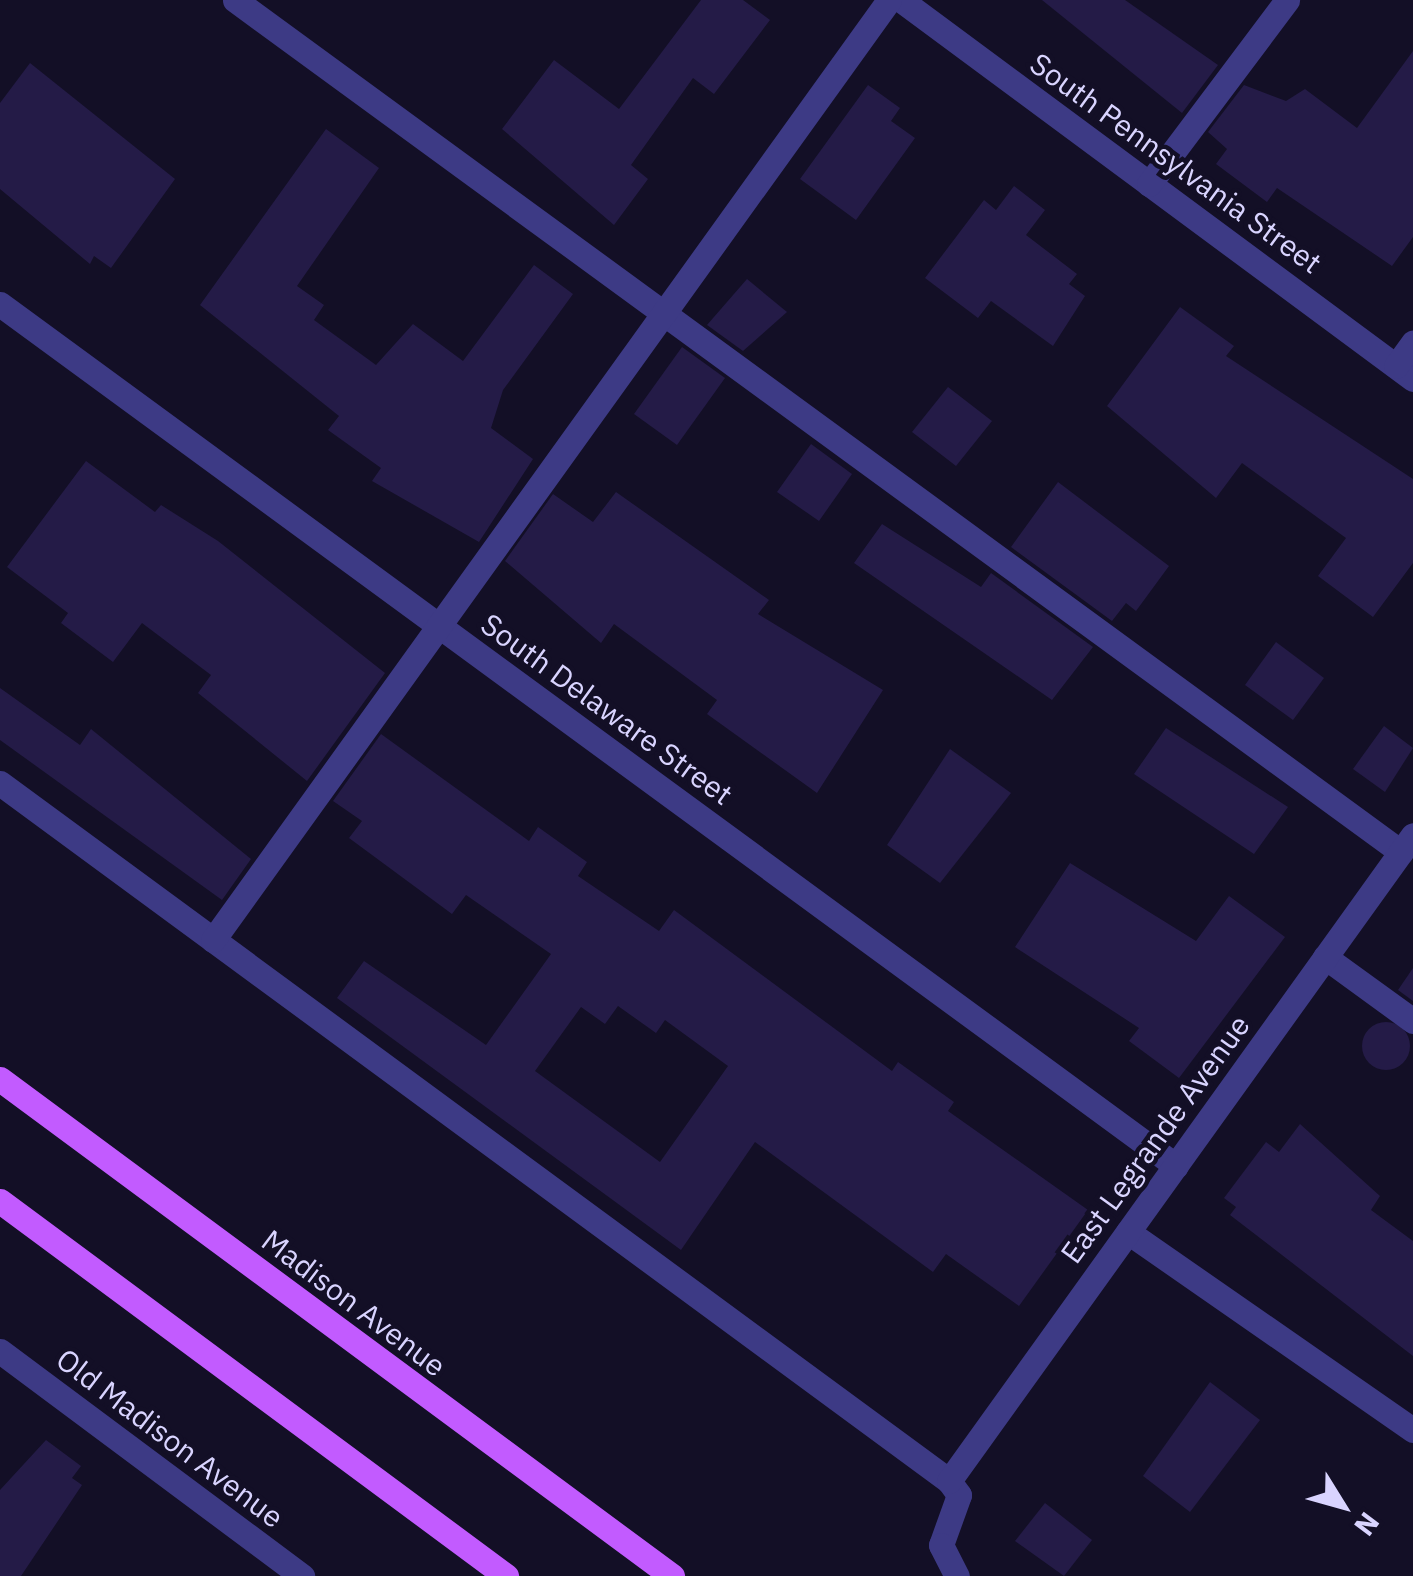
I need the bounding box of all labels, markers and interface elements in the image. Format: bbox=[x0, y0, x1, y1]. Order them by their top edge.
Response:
street label: South Pennsylvania Street bbox=[1023, 45, 1329, 281]
street label: South Delaware Street bbox=[474, 606, 740, 812]
street label: East Legrande Avenue bbox=[1053, 1008, 1257, 1270]
street label: Madison Avenue bbox=[255, 1222, 453, 1384]
street label: Old Madison Avenue bbox=[49, 1341, 291, 1535]
north arrow bbox=[1293, 1456, 1393, 1556]
text: N bbox=[1346, 1505, 1388, 1544]

